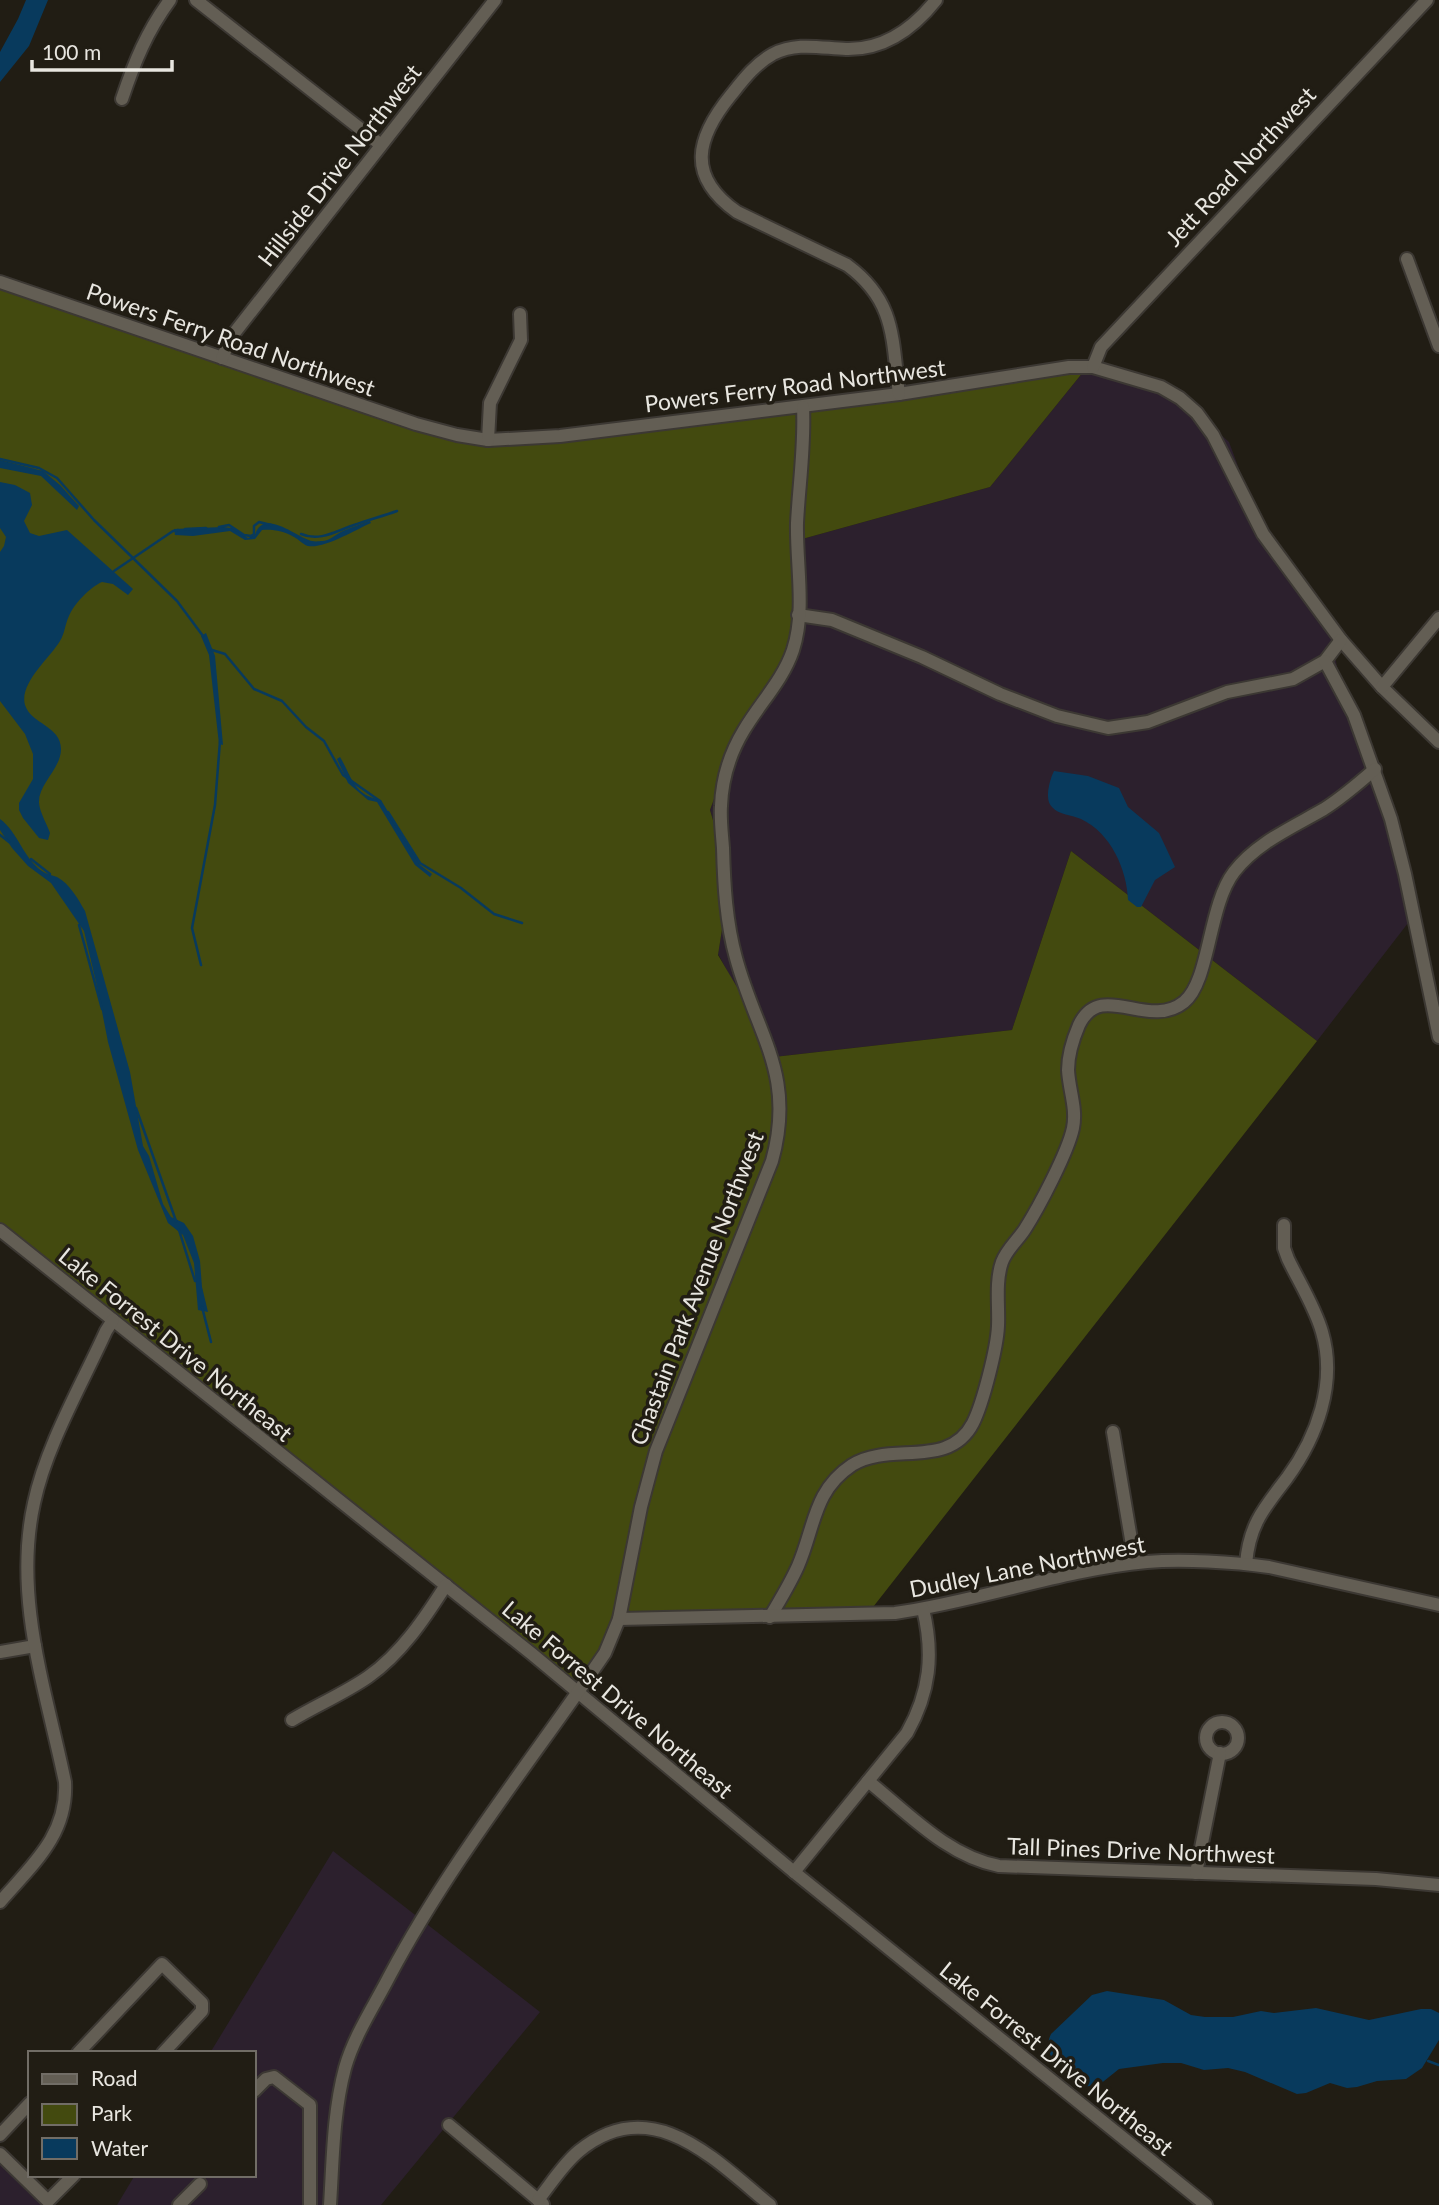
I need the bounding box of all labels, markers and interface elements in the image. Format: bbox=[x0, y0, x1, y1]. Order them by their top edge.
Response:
scale bar bbox=[32, 28, 172, 72]
text: 100 m bbox=[42, 39, 101, 64]
street label: Hillside Drive Northwest bbox=[251, 58, 427, 272]
street label: Jett Road Northwest bbox=[1159, 80, 1322, 252]
street label: Powers Ferry Road Northwest bbox=[83, 276, 380, 402]
street label: Powers Ferry Road Northwest bbox=[643, 353, 948, 417]
street label: Chastain Park Avenue Northwest bbox=[623, 1127, 769, 1449]
street label: Lake Forrest Drive Northeast bbox=[54, 1241, 299, 1447]
street label: Dudley Lane Northwest bbox=[907, 1529, 1148, 1603]
street label: Lake Forrest Drive Northeast bbox=[497, 1594, 739, 1804]
street label: Tall Pines Drive Northwest bbox=[1007, 1831, 1276, 1869]
street label: Lake Forrest Drive Northeast bbox=[935, 1955, 1180, 2161]
legend bbox=[28, 2051, 256, 2177]
text: Road bbox=[91, 2065, 138, 2090]
text: Park bbox=[91, 2100, 132, 2125]
text: Water bbox=[91, 2135, 148, 2160]

